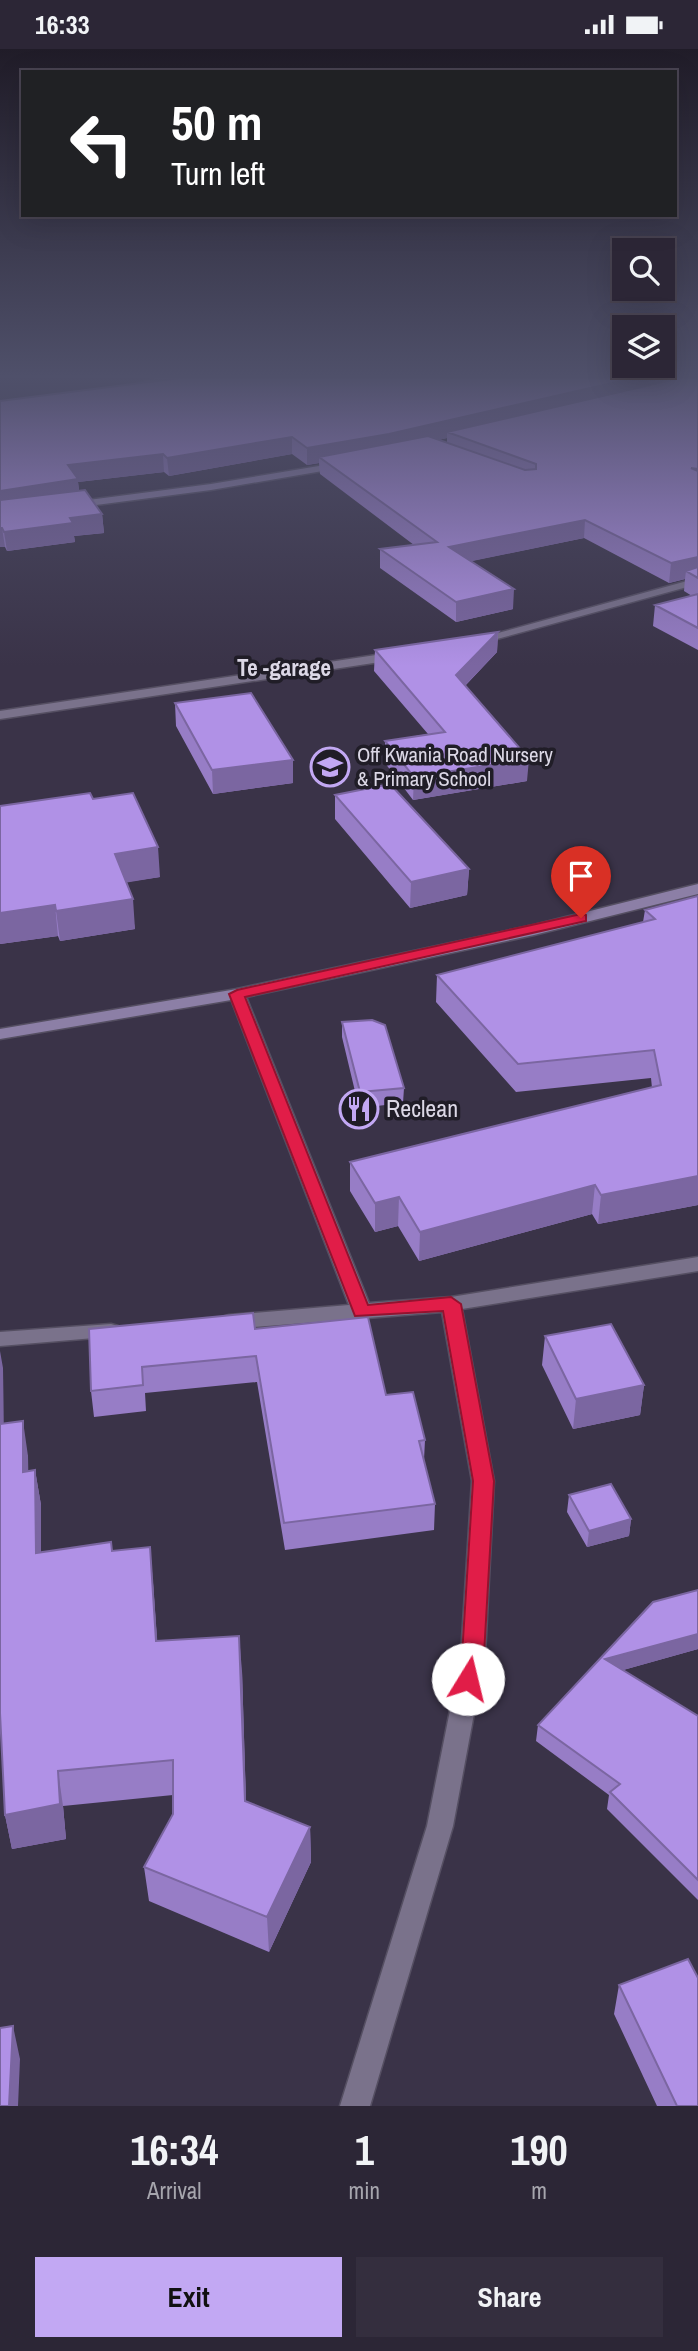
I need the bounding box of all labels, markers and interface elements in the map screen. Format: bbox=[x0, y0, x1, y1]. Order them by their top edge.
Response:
text: 16:33 bbox=[35, 7, 90, 42]
text: 50 m bbox=[171, 89, 263, 155]
icon: left bbox=[56, 98, 147, 189]
text: Turn left bbox=[171, 152, 265, 195]
map controls bbox=[612, 238, 675, 378]
button: search bbox=[612, 238, 675, 301]
button: layers bbox=[612, 315, 675, 378]
district label: Te -garage bbox=[237, 652, 331, 683]
place label: Off Kwania Road Nursery & Primary School bbox=[357, 740, 553, 793]
school or university icon: Off Kwania Road Nursery & Primary School bbox=[309, 746, 351, 788]
pin bbox=[551, 846, 611, 918]
icon: arrive bbox=[562, 857, 600, 895]
restaurant icon: Reclean bbox=[338, 1088, 380, 1130]
place label: Reclean bbox=[386, 1092, 458, 1124]
position arrow bbox=[431, 1642, 505, 1716]
text: 16:34 bbox=[130, 2122, 218, 2178]
text: 1 bbox=[355, 2122, 374, 2178]
text: 190 bbox=[510, 2122, 568, 2178]
text: Arrival bbox=[147, 2175, 202, 2206]
text: min bbox=[349, 2175, 380, 2206]
text: m bbox=[531, 2175, 547, 2206]
button: Exit bbox=[35, 2257, 342, 2337]
button: Share bbox=[356, 2257, 663, 2337]

